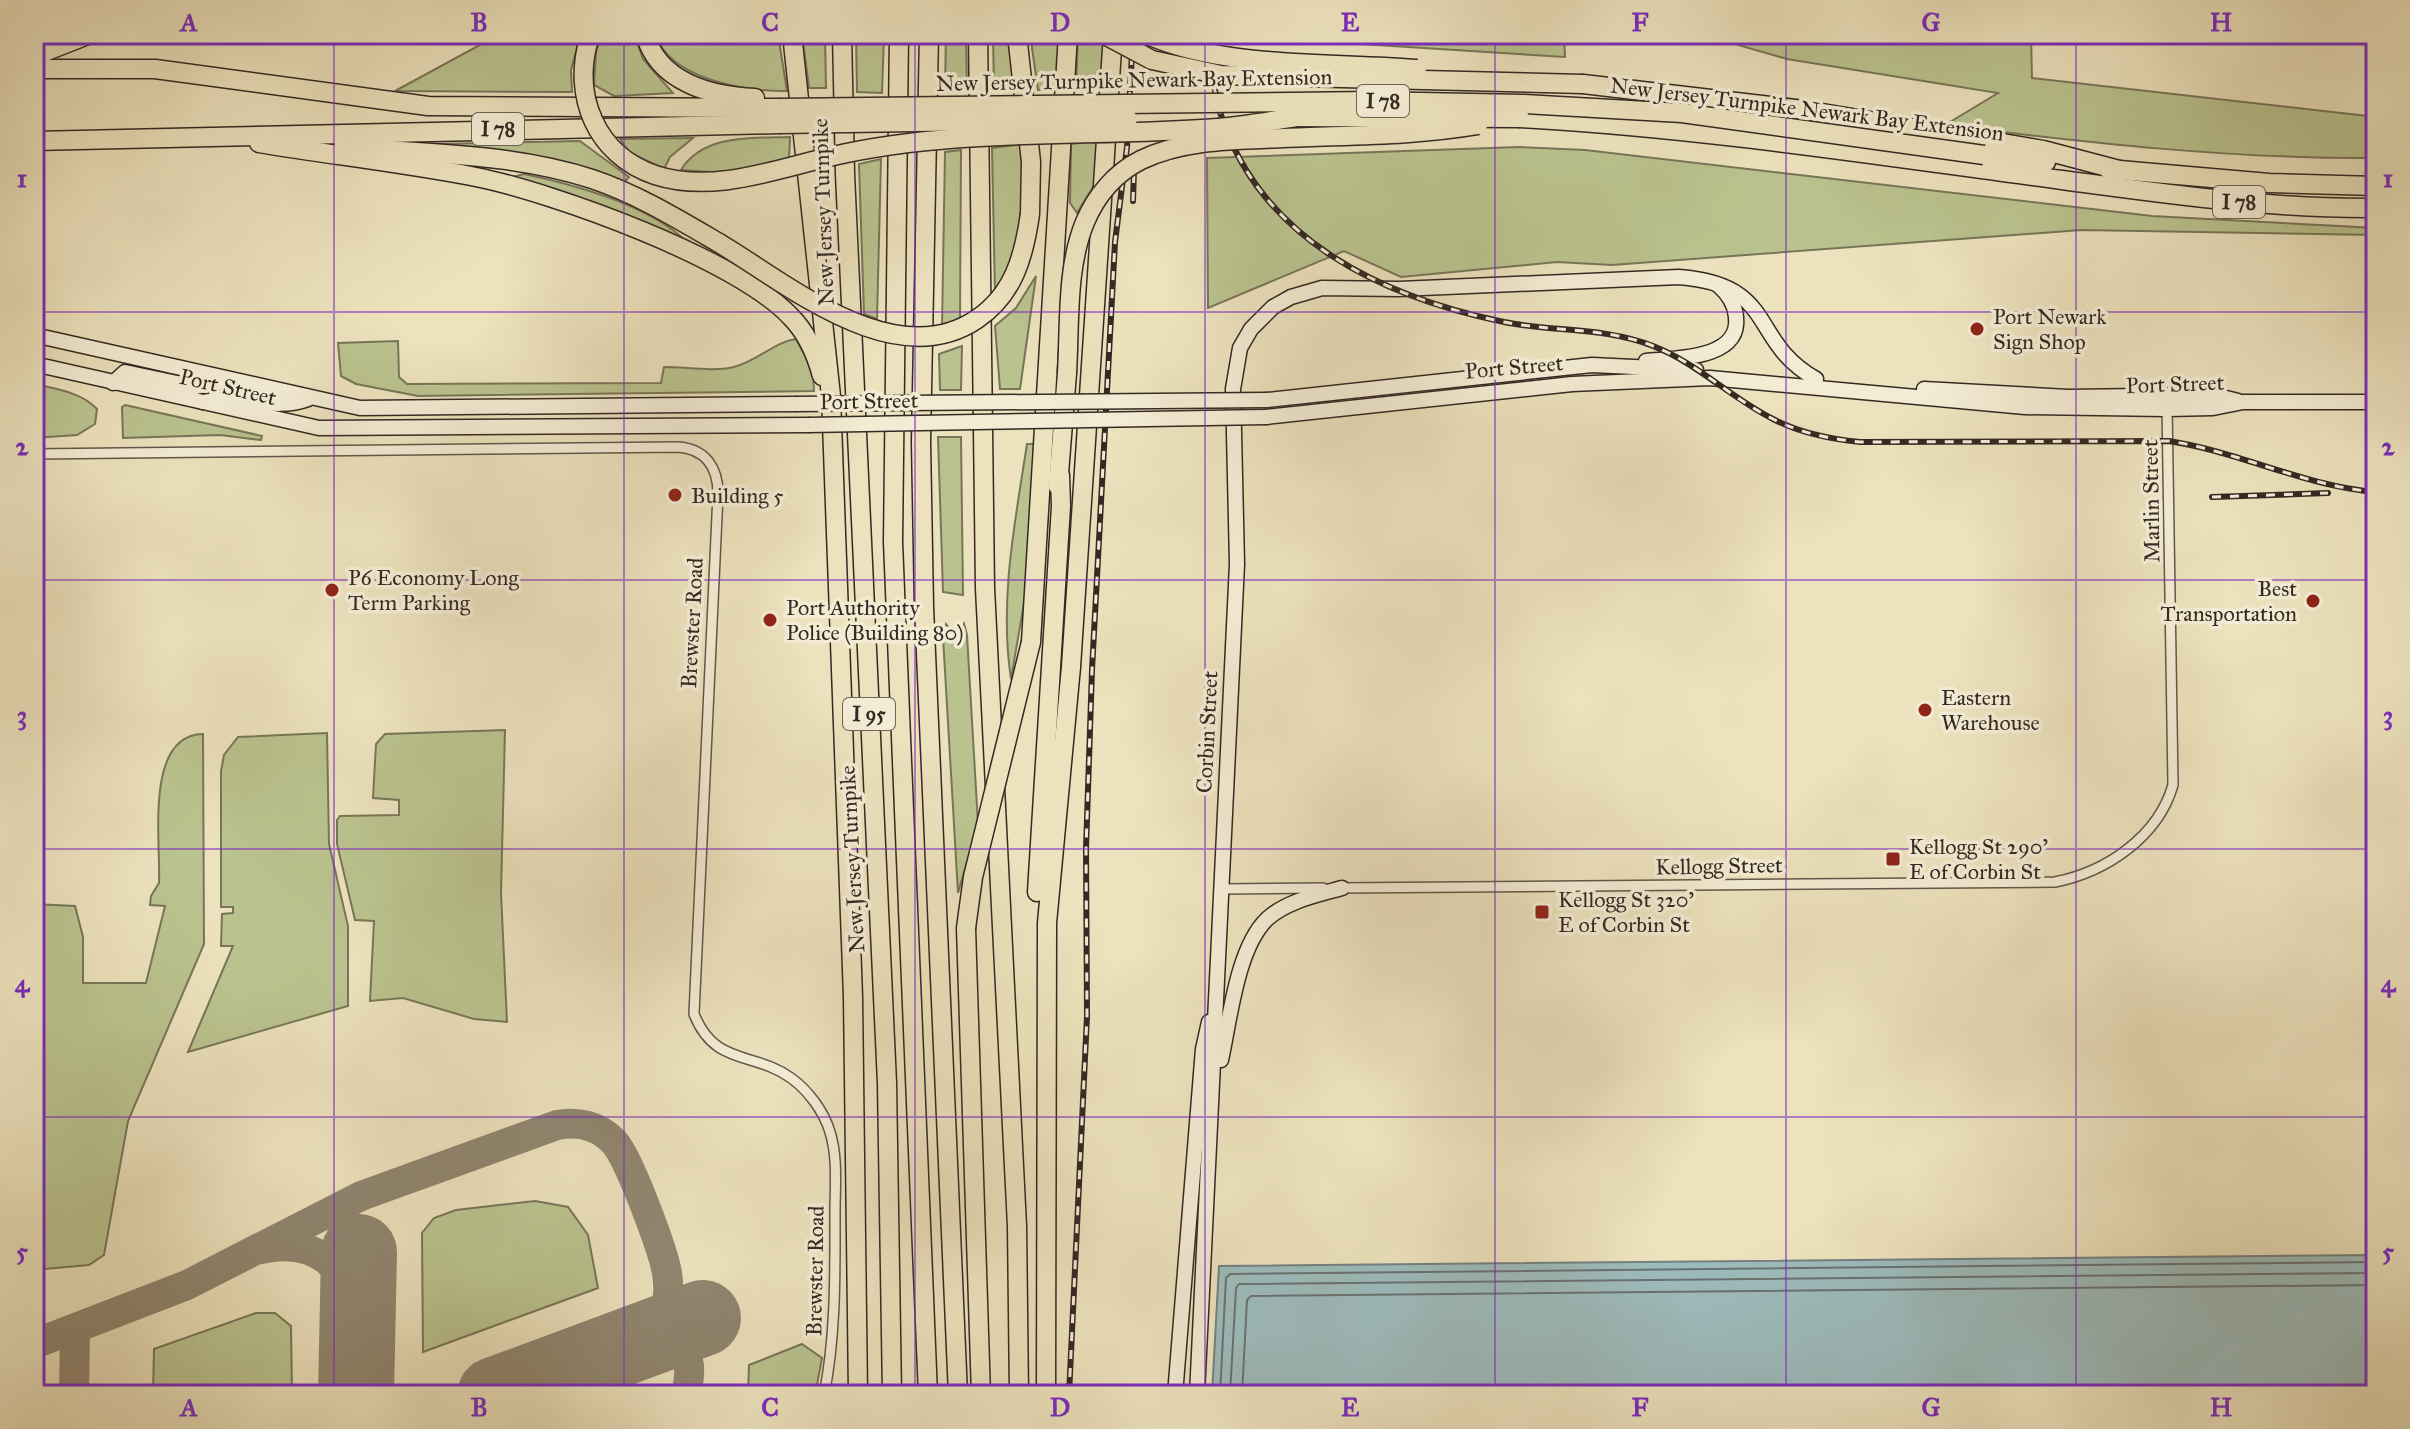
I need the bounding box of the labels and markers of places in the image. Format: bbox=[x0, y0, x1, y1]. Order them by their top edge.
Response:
place label: Port Newark Sign Shop bbox=[1993, 303, 2107, 355]
marker: Port Newark Sign Shop bbox=[1968, 320, 1986, 338]
place label: Building 5 bbox=[691, 482, 783, 509]
marker: Building 5 bbox=[666, 486, 684, 504]
place label: P6 Economy Long Term Parking bbox=[348, 564, 520, 616]
place label: Best Transportation bbox=[2161, 575, 2297, 627]
marker: P6 Economy Long Term Parking bbox=[323, 581, 341, 599]
marker: Best Transportation bbox=[2304, 592, 2322, 610]
place label: Port Authority Police (Building 80) bbox=[786, 594, 963, 646]
marker: Port Authority Police (Building 80) bbox=[761, 611, 779, 629]
place label: Eastern Warehouse bbox=[1941, 684, 2040, 736]
marker: Eastern Warehouse bbox=[1916, 701, 1934, 719]
place label: Kellogg St 290' E of Corbin St bbox=[1909, 833, 2048, 885]
marker: Kellogg St 290' E of Corbin St bbox=[1884, 850, 1902, 868]
place label: Kellogg St 320' E of Corbin St bbox=[1558, 886, 1694, 938]
marker: Kellogg St 320' E of Corbin St bbox=[1533, 903, 1551, 921]

